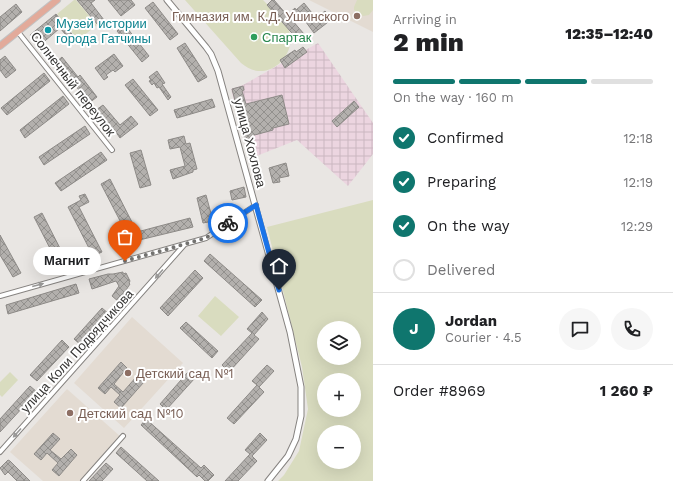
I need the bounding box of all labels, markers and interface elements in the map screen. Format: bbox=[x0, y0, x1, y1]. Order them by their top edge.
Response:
place label: Гимназия им. К.Д. Ушинского bbox=[172, 9, 349, 24]
marker: Гимназия им. К.Д. Ушинского bbox=[352, 11, 362, 21]
text: Arriving in bbox=[393, 12, 457, 27]
place label: Музей истории города Гатчины bbox=[56, 16, 151, 46]
marker: Музей истории города Гатчины bbox=[43, 25, 53, 35]
text: 12:35–12:40 bbox=[565, 25, 653, 43]
text: 2 min bbox=[393, 27, 464, 57]
street label: Солнечный переулок bbox=[28, 29, 119, 139]
place label: Спартак bbox=[262, 30, 312, 45]
marker: Спартак bbox=[249, 32, 259, 42]
text: On the way · 160 m bbox=[393, 90, 514, 105]
street label: улица Хохлова bbox=[231, 97, 269, 190]
icon: check bbox=[393, 127, 415, 149]
text: Confirmed bbox=[427, 129, 504, 147]
text: 12:18 bbox=[623, 131, 653, 146]
icon: check bbox=[393, 171, 415, 193]
text: Preparing bbox=[427, 173, 496, 191]
text: 12:19 bbox=[623, 175, 653, 190]
courier bbox=[208, 203, 248, 243]
icon: bike bbox=[217, 212, 239, 234]
icon: check bbox=[393, 215, 415, 237]
text: On the way bbox=[427, 217, 509, 235]
text: 12:29 bbox=[621, 219, 653, 234]
pin bbox=[108, 220, 142, 261]
icon: bag bbox=[114, 226, 136, 248]
callout: Магнит bbox=[33, 247, 101, 275]
pin bbox=[262, 249, 296, 290]
text: Магнит bbox=[44, 253, 90, 268]
icon: home bbox=[268, 255, 290, 277]
text: Delivered bbox=[427, 261, 495, 279]
one-way arrow bbox=[155, 268, 164, 279]
one-way arrow bbox=[32, 282, 44, 288]
street label: улица Коли Подрядчикова bbox=[18, 286, 137, 416]
button: chat bbox=[559, 308, 601, 350]
button: phone bbox=[611, 308, 653, 350]
text: Jordan bbox=[445, 312, 497, 330]
text: J bbox=[409, 320, 419, 338]
map controls bbox=[317, 321, 361, 469]
button: layers bbox=[317, 321, 361, 365]
text: Courier · 4.5 bbox=[445, 330, 522, 345]
place label: Детский сад №1 bbox=[136, 366, 234, 381]
marker: Детский сад №1 bbox=[123, 368, 133, 378]
button: + bbox=[317, 373, 361, 417]
text: Order #8969 bbox=[393, 382, 485, 400]
text: 1 260 ₽ bbox=[600, 382, 653, 400]
place label: Детский сад №10 bbox=[78, 406, 184, 421]
marker: Детский сад №10 bbox=[65, 408, 75, 418]
button: − bbox=[317, 425, 361, 469]
one-way arrow bbox=[12, 428, 21, 438]

